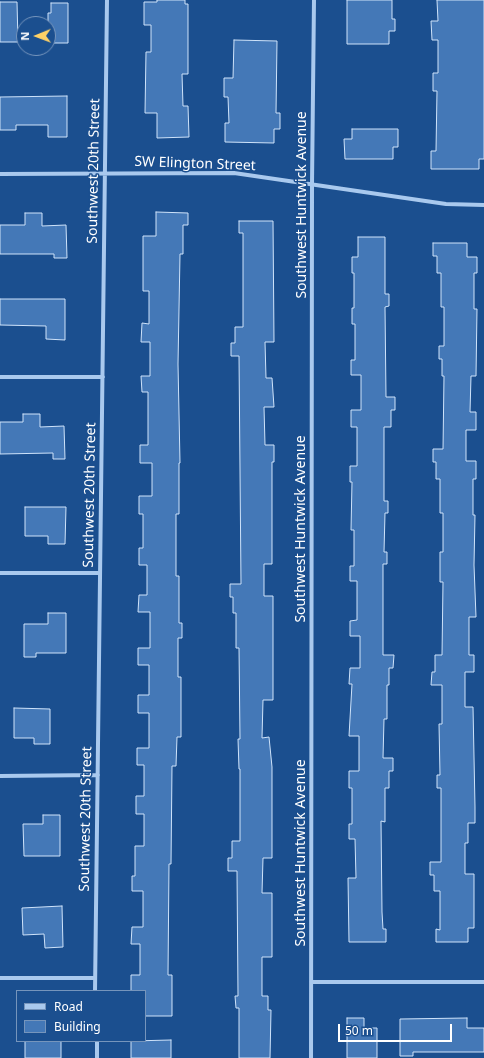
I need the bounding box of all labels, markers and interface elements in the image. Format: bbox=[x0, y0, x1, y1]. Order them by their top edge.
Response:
north arrow bbox=[16, 16, 56, 56]
text: N bbox=[17, 32, 32, 41]
street label: Southwest 20th Street bbox=[84, 98, 104, 244]
street label: Southwest Huntwick Avenue bbox=[294, 111, 310, 299]
street label: SW Elington Street bbox=[134, 153, 256, 175]
street label: Southwest 20th Street bbox=[80, 422, 100, 568]
street label: Southwest Huntwick Avenue bbox=[293, 435, 309, 623]
street label: Southwest 20th Street bbox=[76, 746, 96, 892]
street label: Southwest Huntwick Avenue bbox=[293, 759, 309, 947]
legend bbox=[16, 990, 146, 1042]
text: Road bbox=[54, 998, 83, 1015]
scale bar bbox=[340, 1016, 454, 1042]
text: Building bbox=[54, 1018, 101, 1035]
text: 50 m bbox=[345, 1022, 373, 1039]

